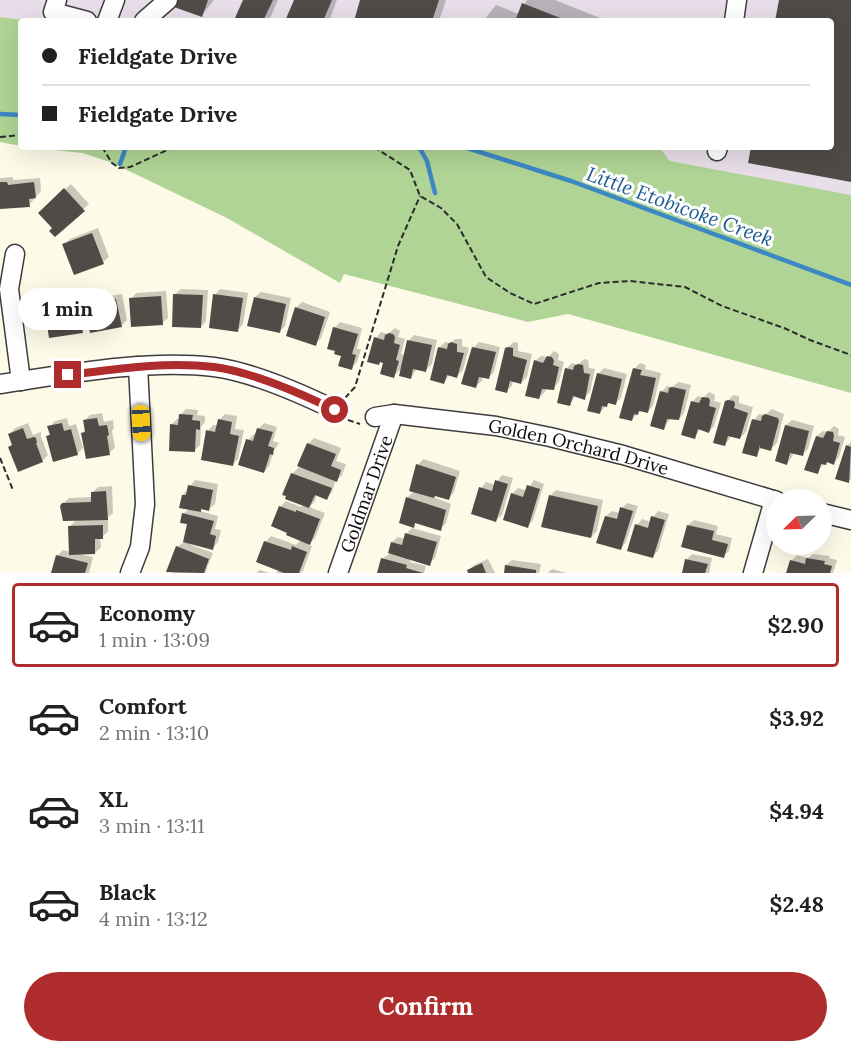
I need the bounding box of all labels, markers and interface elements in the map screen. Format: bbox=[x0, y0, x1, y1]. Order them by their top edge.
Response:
text: Fieldgate Drive bbox=[78, 42, 237, 70]
text: Fieldgate Drive bbox=[78, 100, 237, 128]
water label: Little Etobicoke Creek bbox=[583, 161, 777, 251]
callout: 1 min bbox=[19, 288, 118, 330]
text: 1 min bbox=[42, 296, 93, 321]
route end bbox=[54, 361, 81, 388]
route start bbox=[321, 396, 348, 423]
car bbox=[131, 405, 151, 441]
street label: Golden Orchard Drive bbox=[487, 414, 672, 480]
street label: Goldmar Drive bbox=[335, 432, 397, 556]
north arrow bbox=[766, 489, 832, 555]
map controls bbox=[766, 489, 832, 555]
icon: car bbox=[27, 598, 81, 652]
text: Economy bbox=[99, 599, 195, 627]
text: $2.90 bbox=[768, 611, 824, 639]
text: 1 min · 13:09 bbox=[99, 627, 210, 652]
icon: car bbox=[27, 691, 81, 745]
text: Comfort bbox=[99, 692, 187, 720]
text: $3.92 bbox=[769, 704, 824, 732]
text: 2 min · 13:10 bbox=[99, 720, 209, 745]
icon: car bbox=[27, 784, 81, 838]
text: XL bbox=[99, 785, 128, 813]
text: $4.94 bbox=[769, 797, 824, 825]
text: 3 min · 13:11 bbox=[99, 813, 205, 838]
icon: car bbox=[27, 877, 81, 931]
text: Black bbox=[99, 878, 156, 906]
text: $2.48 bbox=[770, 890, 824, 918]
text: 4 min · 13:12 bbox=[99, 906, 208, 931]
button: Confirm bbox=[24, 972, 827, 1041]

